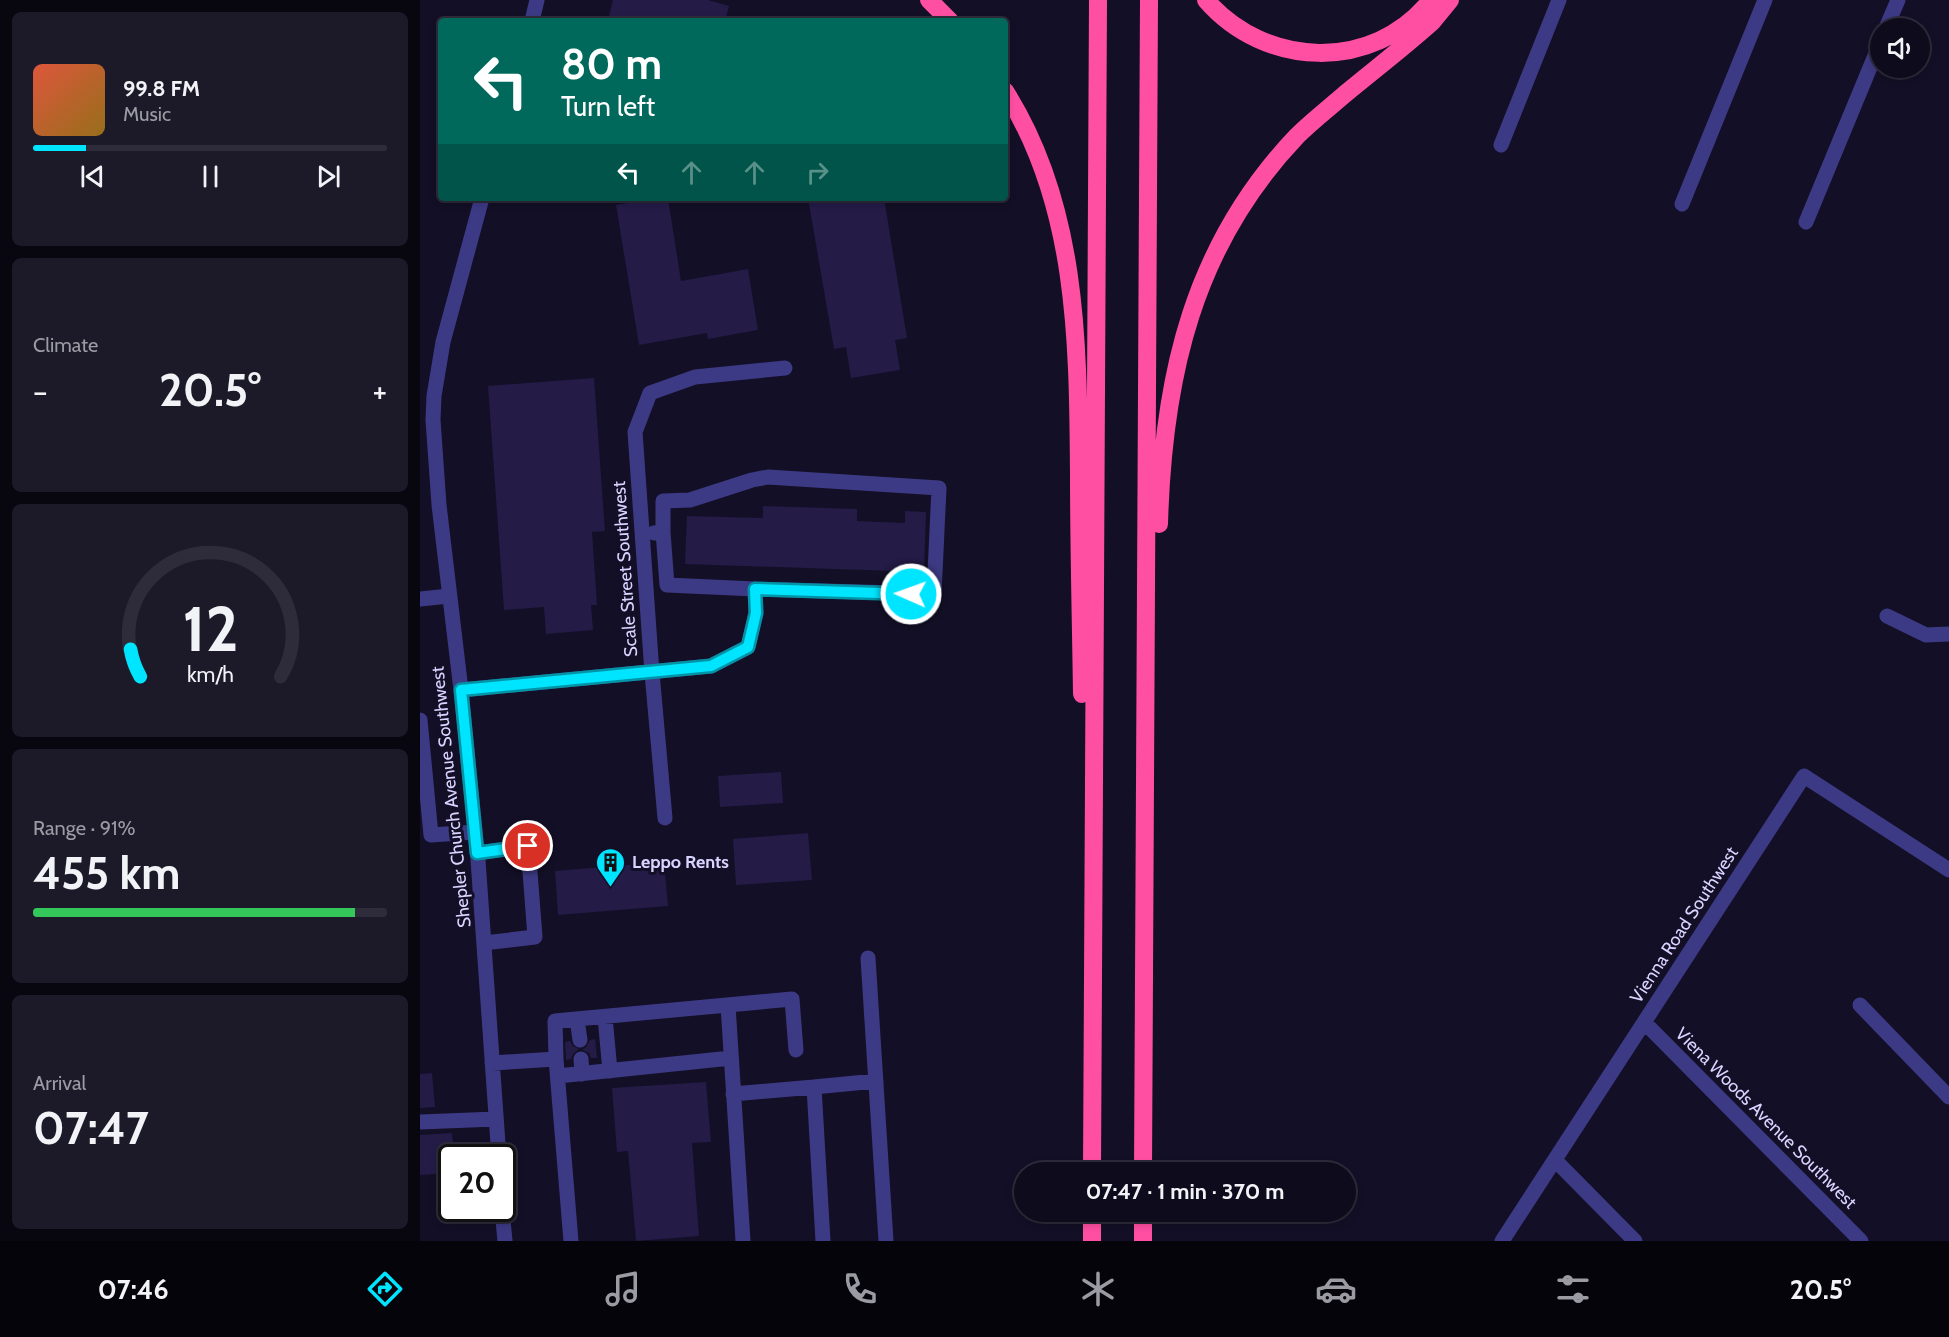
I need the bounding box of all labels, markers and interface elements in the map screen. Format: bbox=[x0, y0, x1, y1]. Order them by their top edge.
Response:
map controls bbox=[1870, 18, 1930, 78]
button: sound bbox=[1870, 18, 1930, 78]
text: 80 m bbox=[561, 38, 662, 90]
icon: left bbox=[462, 42, 540, 120]
text: 99.8 FM bbox=[123, 75, 200, 102]
text: Turn left bbox=[561, 90, 655, 123]
text: Music bbox=[123, 102, 171, 126]
icon: left bbox=[612, 156, 645, 189]
icon: ahead bbox=[675, 156, 708, 189]
icon: ahead bbox=[738, 156, 771, 189]
icon: right bbox=[801, 156, 834, 189]
icon: previous bbox=[76, 160, 109, 193]
icon: pause bbox=[194, 160, 227, 193]
icon: next bbox=[312, 160, 345, 193]
text: Climate bbox=[33, 333, 98, 357]
text: 20.5° bbox=[159, 363, 261, 417]
text: − bbox=[33, 371, 48, 411]
text: + bbox=[372, 371, 387, 411]
street label: Scale Street Southwest bbox=[608, 480, 642, 658]
position arrow bbox=[879, 562, 943, 626]
text: 12 bbox=[182, 592, 238, 668]
text: km/h bbox=[187, 662, 233, 688]
street label: Shepler Church Avenue Southwest bbox=[426, 665, 476, 929]
text: Range · 91% bbox=[33, 816, 136, 840]
pin bbox=[502, 820, 553, 871]
icon: arrive bbox=[511, 829, 544, 862]
street label: Vienna Road Southwest bbox=[1625, 843, 1743, 1007]
text: 455 km bbox=[33, 846, 180, 900]
building icon: Leppo Rents bbox=[595, 846, 627, 888]
place label: Leppo Rents bbox=[632, 851, 729, 873]
street label: Viena Woods Avenue Southwest bbox=[1671, 1023, 1861, 1213]
text: Arrival bbox=[33, 1071, 86, 1095]
text: 07:47 bbox=[33, 1101, 149, 1155]
speed limit sign: 20 bbox=[438, 1144, 516, 1222]
text: 07:47 · 1 min · 370 m bbox=[1086, 1178, 1284, 1205]
icon: directions bbox=[364, 1268, 406, 1310]
icon: music bbox=[602, 1268, 644, 1310]
icon: phone bbox=[839, 1268, 881, 1310]
icon: climate bbox=[1077, 1268, 1119, 1310]
icon: car bbox=[1315, 1268, 1357, 1310]
icon: filters bbox=[1552, 1268, 1594, 1310]
text: 07:46 bbox=[98, 1273, 169, 1306]
text: 20.5° bbox=[1790, 1273, 1851, 1306]

